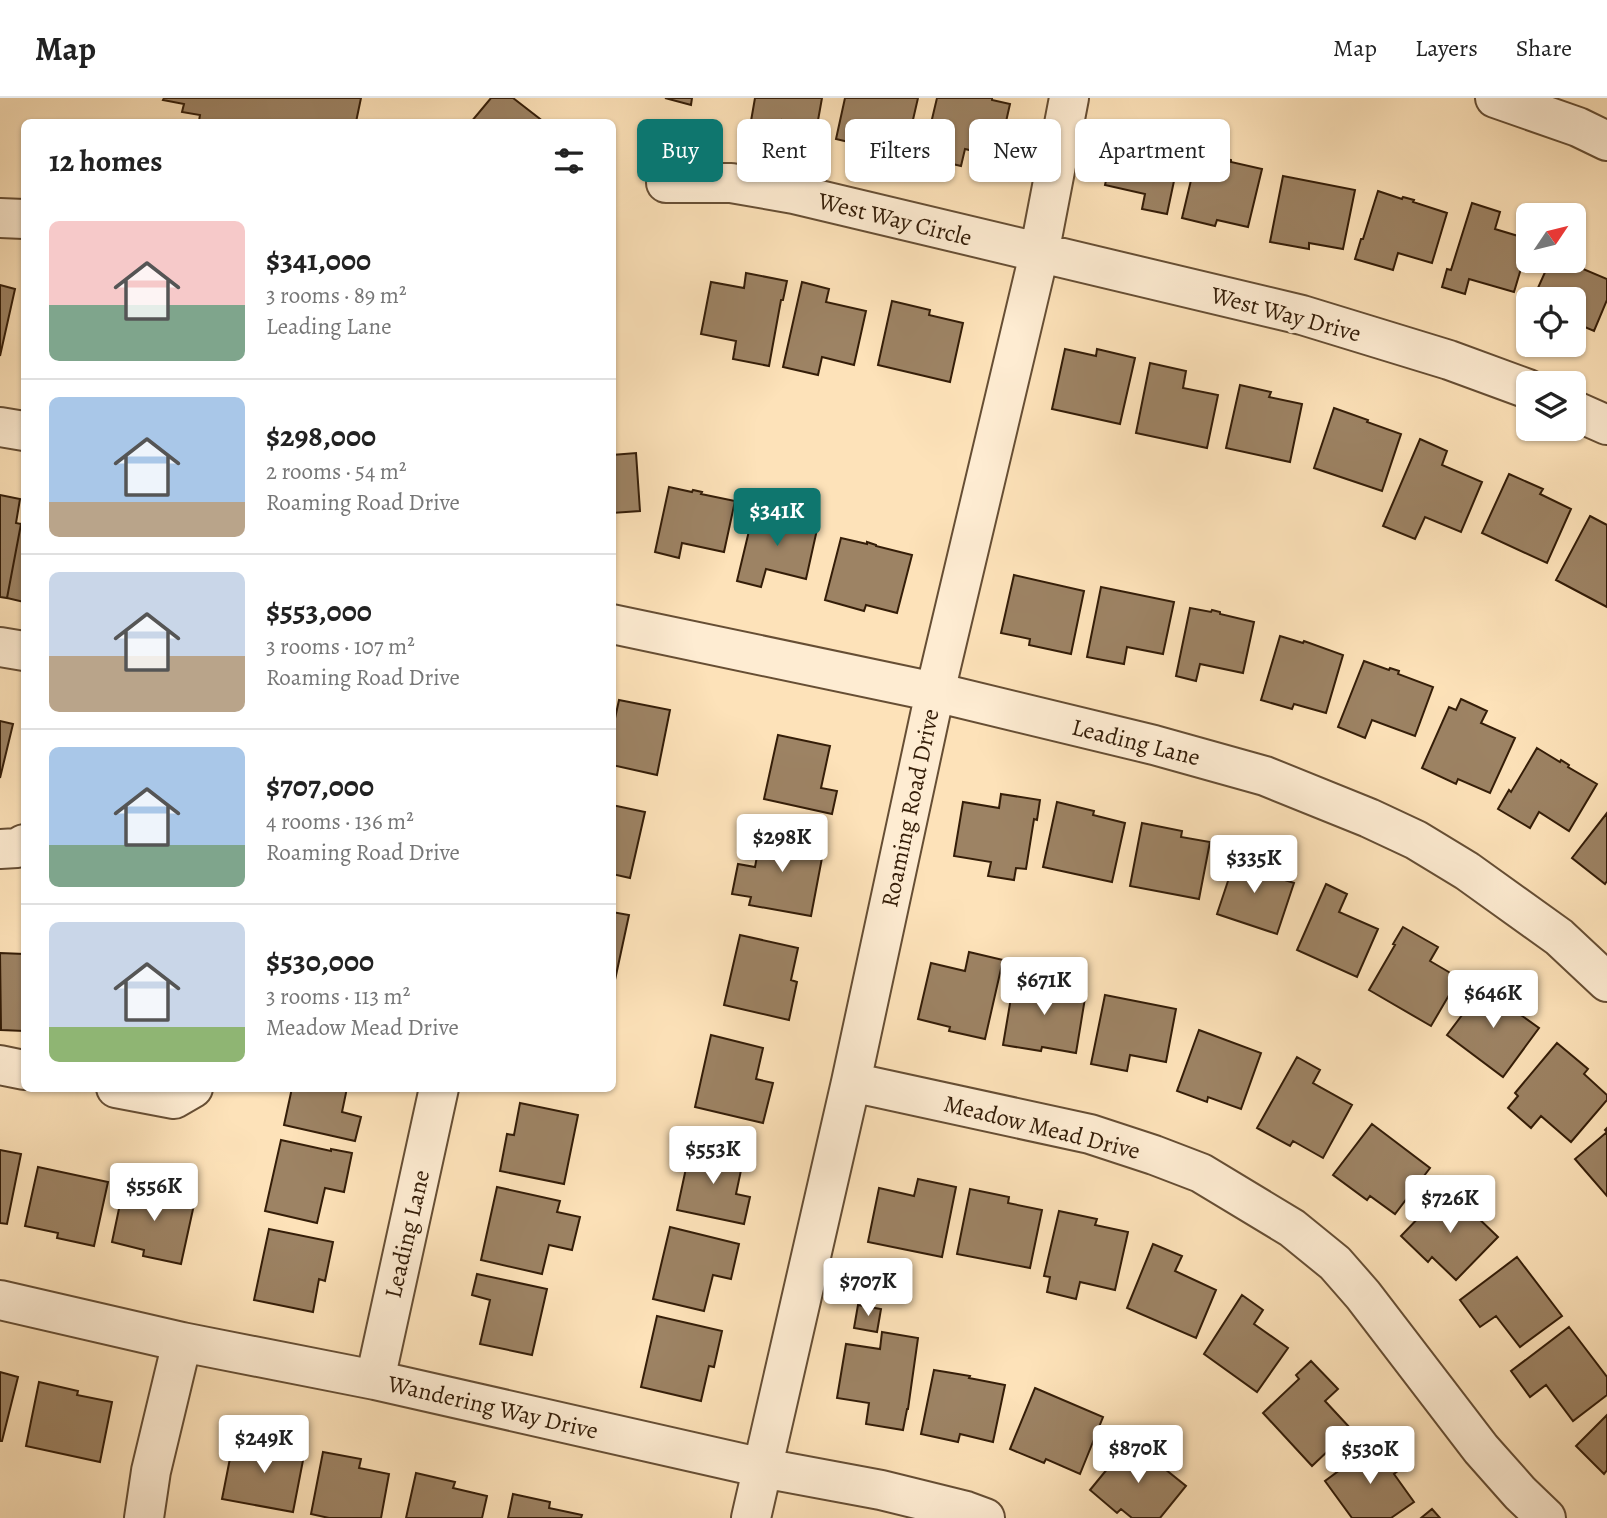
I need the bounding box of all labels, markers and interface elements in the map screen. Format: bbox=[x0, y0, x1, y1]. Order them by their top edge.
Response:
text: Map bbox=[35, 26, 96, 71]
text: Map bbox=[1333, 32, 1377, 64]
text: Layers bbox=[1415, 32, 1478, 64]
text: Share bbox=[1516, 32, 1572, 64]
chip: Buy bbox=[637, 119, 723, 182]
chip: Rent bbox=[737, 119, 831, 182]
chip: Filters bbox=[845, 119, 955, 182]
chip: New bbox=[969, 119, 1061, 182]
chip: Apartment bbox=[1075, 119, 1230, 182]
text: 12 homes bbox=[49, 141, 162, 181]
icon: filters bbox=[550, 142, 588, 180]
street label: West Way Circle bbox=[814, 184, 975, 254]
north arrow bbox=[1516, 203, 1586, 273]
map controls bbox=[1516, 203, 1586, 441]
text: $341,000 bbox=[266, 240, 371, 280]
icon: home bbox=[105, 249, 189, 333]
street label: West Way Drive bbox=[1206, 278, 1365, 349]
text: 3 rooms · 89 m² bbox=[266, 280, 407, 311]
button: locate bbox=[1516, 287, 1586, 357]
text: Leading Lane bbox=[266, 311, 392, 342]
button: layers bbox=[1516, 371, 1586, 441]
text: $298,000 bbox=[266, 416, 376, 456]
icon: home bbox=[105, 425, 189, 509]
text: 2 rooms · 54 m² bbox=[266, 456, 407, 487]
text: Roaming Road Drive bbox=[266, 487, 460, 518]
pin: $341K bbox=[728, 489, 826, 548]
text: $341K bbox=[750, 495, 804, 526]
text: $553,000 bbox=[266, 591, 372, 631]
icon: home bbox=[105, 600, 189, 684]
text: 3 rooms · 107 m² bbox=[266, 631, 415, 662]
text: Roaming Road Drive bbox=[266, 662, 460, 693]
street label: Roaming Road Drive bbox=[873, 706, 947, 910]
street label: Leading Lane bbox=[1069, 711, 1203, 773]
text: $707,000 bbox=[266, 766, 374, 806]
icon: home bbox=[105, 775, 189, 859]
text: 4 rooms · 136 m² bbox=[266, 806, 414, 837]
pin: $298K bbox=[733, 814, 831, 874]
text: $298K bbox=[753, 821, 811, 852]
pin: $335K bbox=[1205, 836, 1303, 895]
text: Roaming Road Drive bbox=[266, 837, 460, 868]
text: $335K bbox=[1226, 842, 1282, 873]
text: $530,000 bbox=[266, 941, 374, 981]
icon: home bbox=[105, 950, 189, 1034]
pin: $671K bbox=[995, 958, 1093, 1017]
text: $671K bbox=[1017, 964, 1071, 995]
pin: $646K bbox=[1444, 970, 1542, 1030]
text: $646K bbox=[1464, 977, 1522, 1008]
text: 3 rooms · 113 m² bbox=[266, 981, 410, 1012]
text: Meadow Mead Drive bbox=[266, 1012, 459, 1043]
street label: Meadow Mead Drive bbox=[941, 1087, 1143, 1167]
pin: $553K bbox=[664, 1126, 762, 1186]
text: $553K bbox=[685, 1133, 741, 1164]
pin: $556K bbox=[105, 1164, 203, 1223]
street label: Leading Lane bbox=[377, 1167, 437, 1301]
text: $556K bbox=[126, 1170, 182, 1201]
pin: $726K bbox=[1401, 1176, 1499, 1235]
text: $726K bbox=[1421, 1182, 1479, 1213]
pin: $707K bbox=[819, 1258, 917, 1318]
text: $707K bbox=[839, 1265, 897, 1296]
street label: Wandering Way Drive bbox=[384, 1367, 601, 1447]
pin: $249K bbox=[215, 1416, 313, 1475]
text: $249K bbox=[235, 1422, 293, 1453]
pin: $870K bbox=[1089, 1426, 1187, 1485]
pin: $530K bbox=[1321, 1426, 1419, 1486]
text: $870K bbox=[1109, 1432, 1167, 1463]
text: $530K bbox=[1341, 1433, 1399, 1464]

